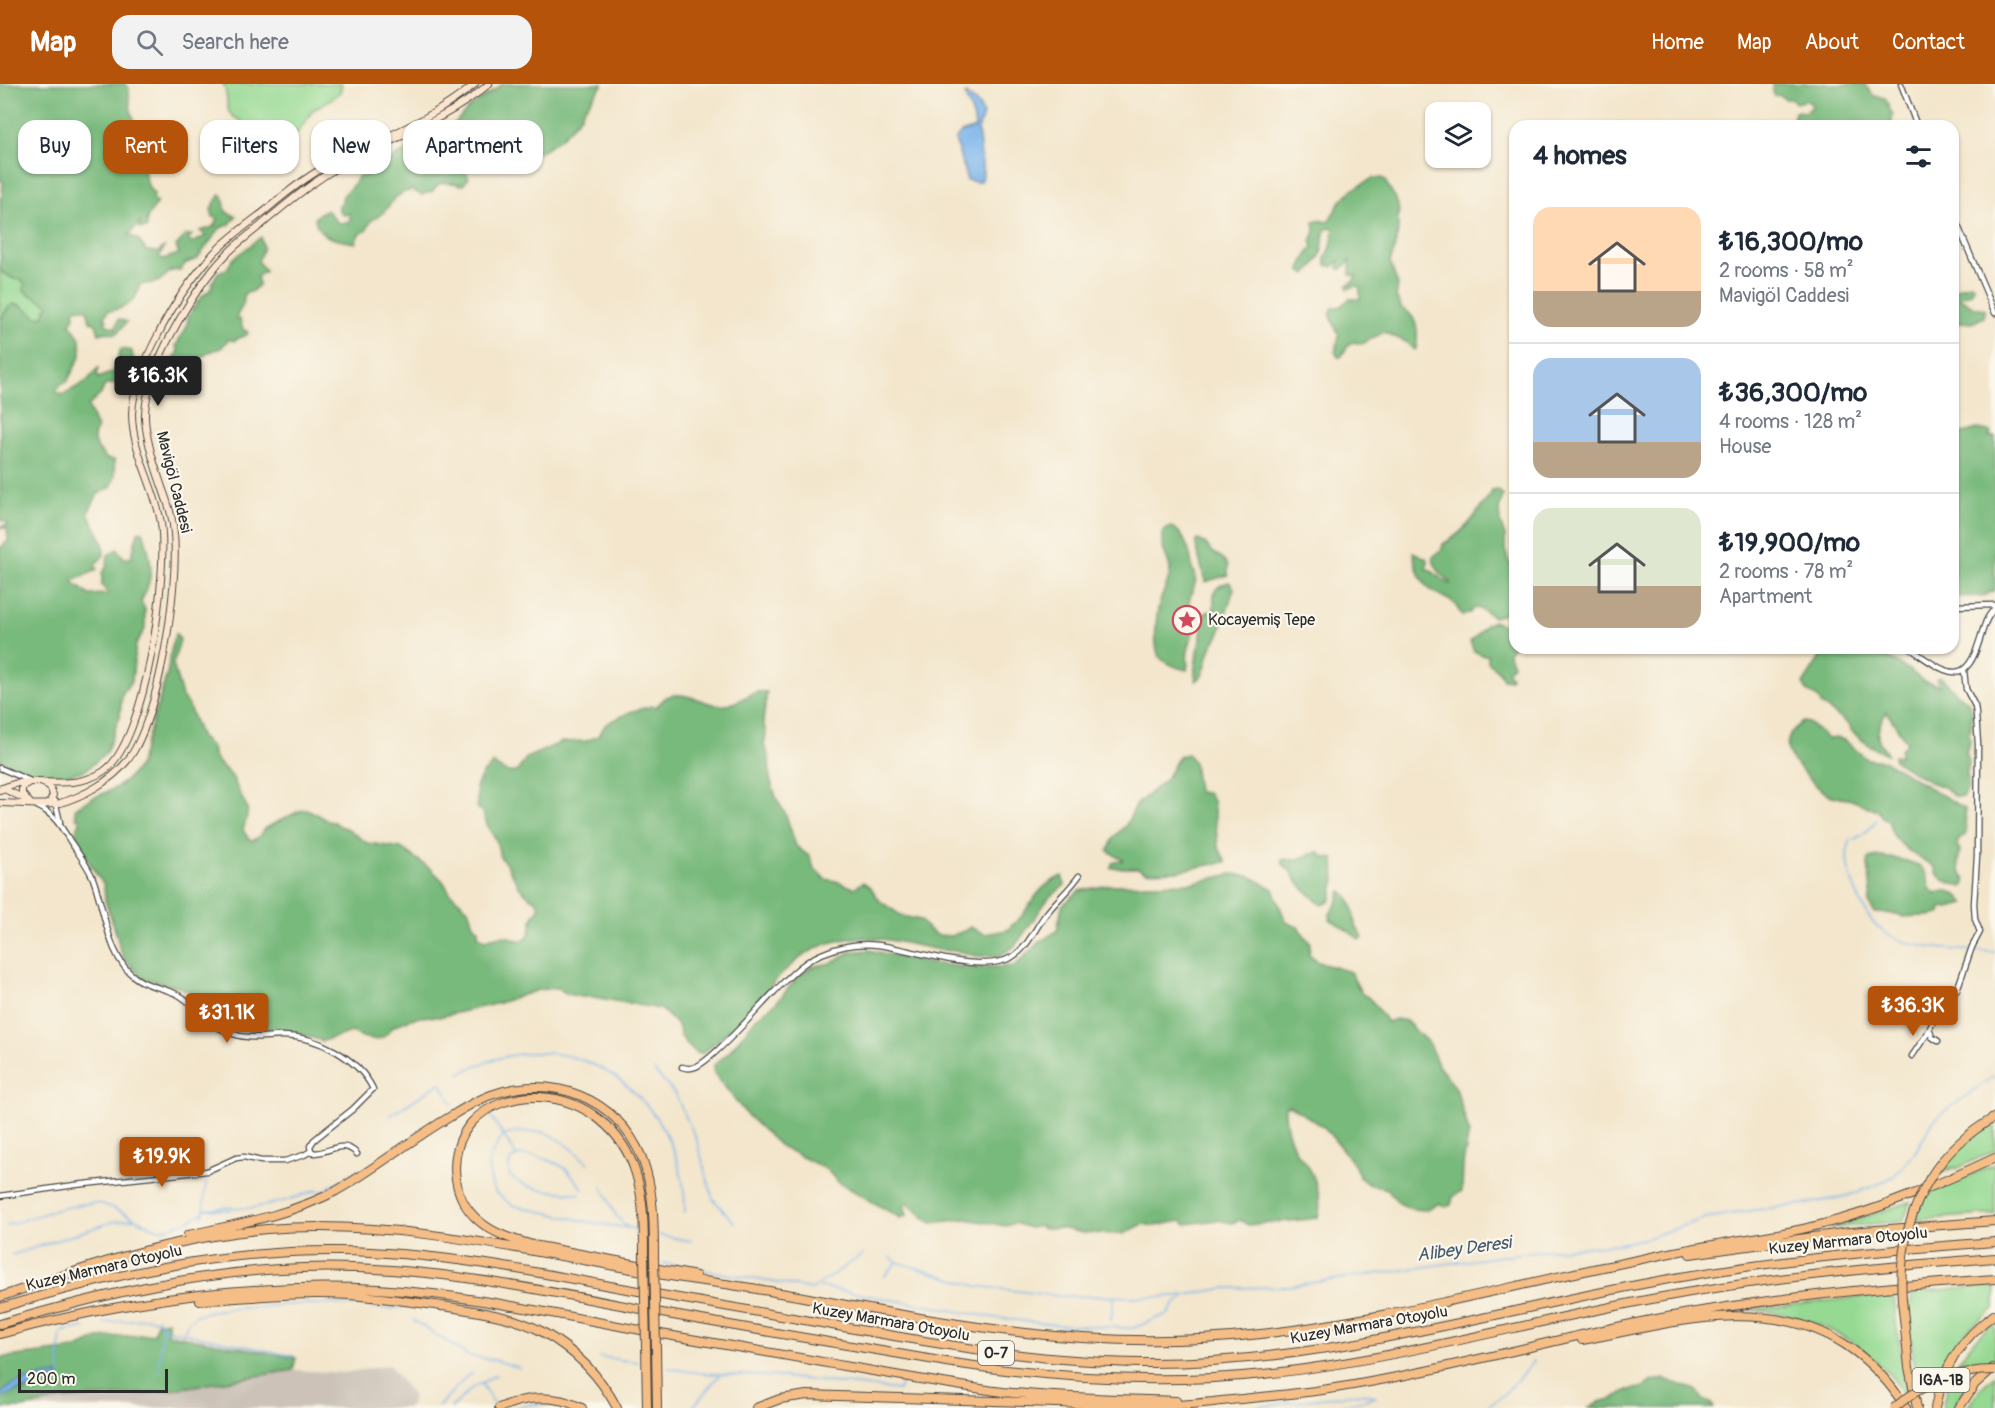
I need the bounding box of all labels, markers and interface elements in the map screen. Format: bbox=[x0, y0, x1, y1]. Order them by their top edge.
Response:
search box bbox=[112, 15, 532, 69]
text: Map bbox=[30, 25, 76, 60]
icon: search bbox=[133, 26, 166, 59]
text: Search here bbox=[181, 28, 289, 56]
text: Home bbox=[1651, 29, 1704, 56]
text: Map bbox=[1737, 29, 1772, 56]
text: About bbox=[1805, 29, 1859, 56]
text: Contact bbox=[1892, 29, 1965, 56]
map controls bbox=[1425, 102, 1491, 168]
button: layers bbox=[1425, 102, 1491, 168]
chip: Buy bbox=[18, 120, 91, 174]
chip: Rent bbox=[103, 120, 188, 174]
chip: Filters bbox=[200, 120, 299, 174]
chip: New bbox=[311, 120, 391, 174]
chip: Apartment bbox=[403, 120, 543, 174]
text: 4 homes bbox=[1533, 140, 1627, 172]
icon: filters bbox=[1902, 140, 1935, 173]
text: ₺16,300/mo bbox=[1719, 226, 1863, 258]
icon: home bbox=[1581, 231, 1653, 303]
text: 2 rooms · 58 m² bbox=[1719, 258, 1854, 283]
text: Mavigöl Caddesi bbox=[1719, 283, 1849, 308]
pin: ₺16.3K bbox=[109, 356, 207, 407]
text: ₺16.3K bbox=[128, 363, 188, 388]
text: ₺36,300/mo bbox=[1719, 377, 1867, 409]
icon: home bbox=[1581, 382, 1653, 454]
text: 4 rooms · 128 m² bbox=[1719, 409, 1862, 434]
street label: Mavigöl Caddesi bbox=[152, 429, 196, 535]
text: House bbox=[1719, 434, 1771, 459]
text: ₺19,900/mo bbox=[1719, 527, 1860, 559]
icon: home bbox=[1581, 532, 1653, 604]
text: 2 rooms · 78 m² bbox=[1719, 559, 1853, 584]
text: Apartment bbox=[1719, 584, 1812, 609]
place icon: Kocayemiş Tepe bbox=[1171, 604, 1203, 636]
place label: Kocayemiş Tepe bbox=[1208, 610, 1315, 630]
pin: ₺36.3K bbox=[1864, 986, 1962, 1037]
pin: ₺31.1K bbox=[178, 993, 276, 1044]
text: ₺36.3K bbox=[1882, 993, 1944, 1018]
text: ₺31.1K bbox=[199, 1000, 255, 1025]
pin: ₺19.9K bbox=[113, 1137, 211, 1188]
text: ₺19.9K bbox=[134, 1144, 190, 1169]
street label: Kuzey Marmara Otoyolu bbox=[1768, 1223, 1928, 1259]
water label: Alibey Deresi bbox=[1415, 1231, 1515, 1267]
street label: Kuzey Marmara Otoyolu bbox=[24, 1240, 184, 1296]
street label: Kuzey Marmara Otoyolu bbox=[811, 1298, 971, 1346]
street label: Kuzey Marmara Otoyolu bbox=[1289, 1301, 1449, 1349]
road number: O-7 bbox=[978, 1341, 1014, 1365]
scale bar bbox=[18, 1366, 168, 1394]
road number: IGA-1B bbox=[1912, 1368, 1970, 1392]
text: 200 m bbox=[27, 1369, 75, 1389]

